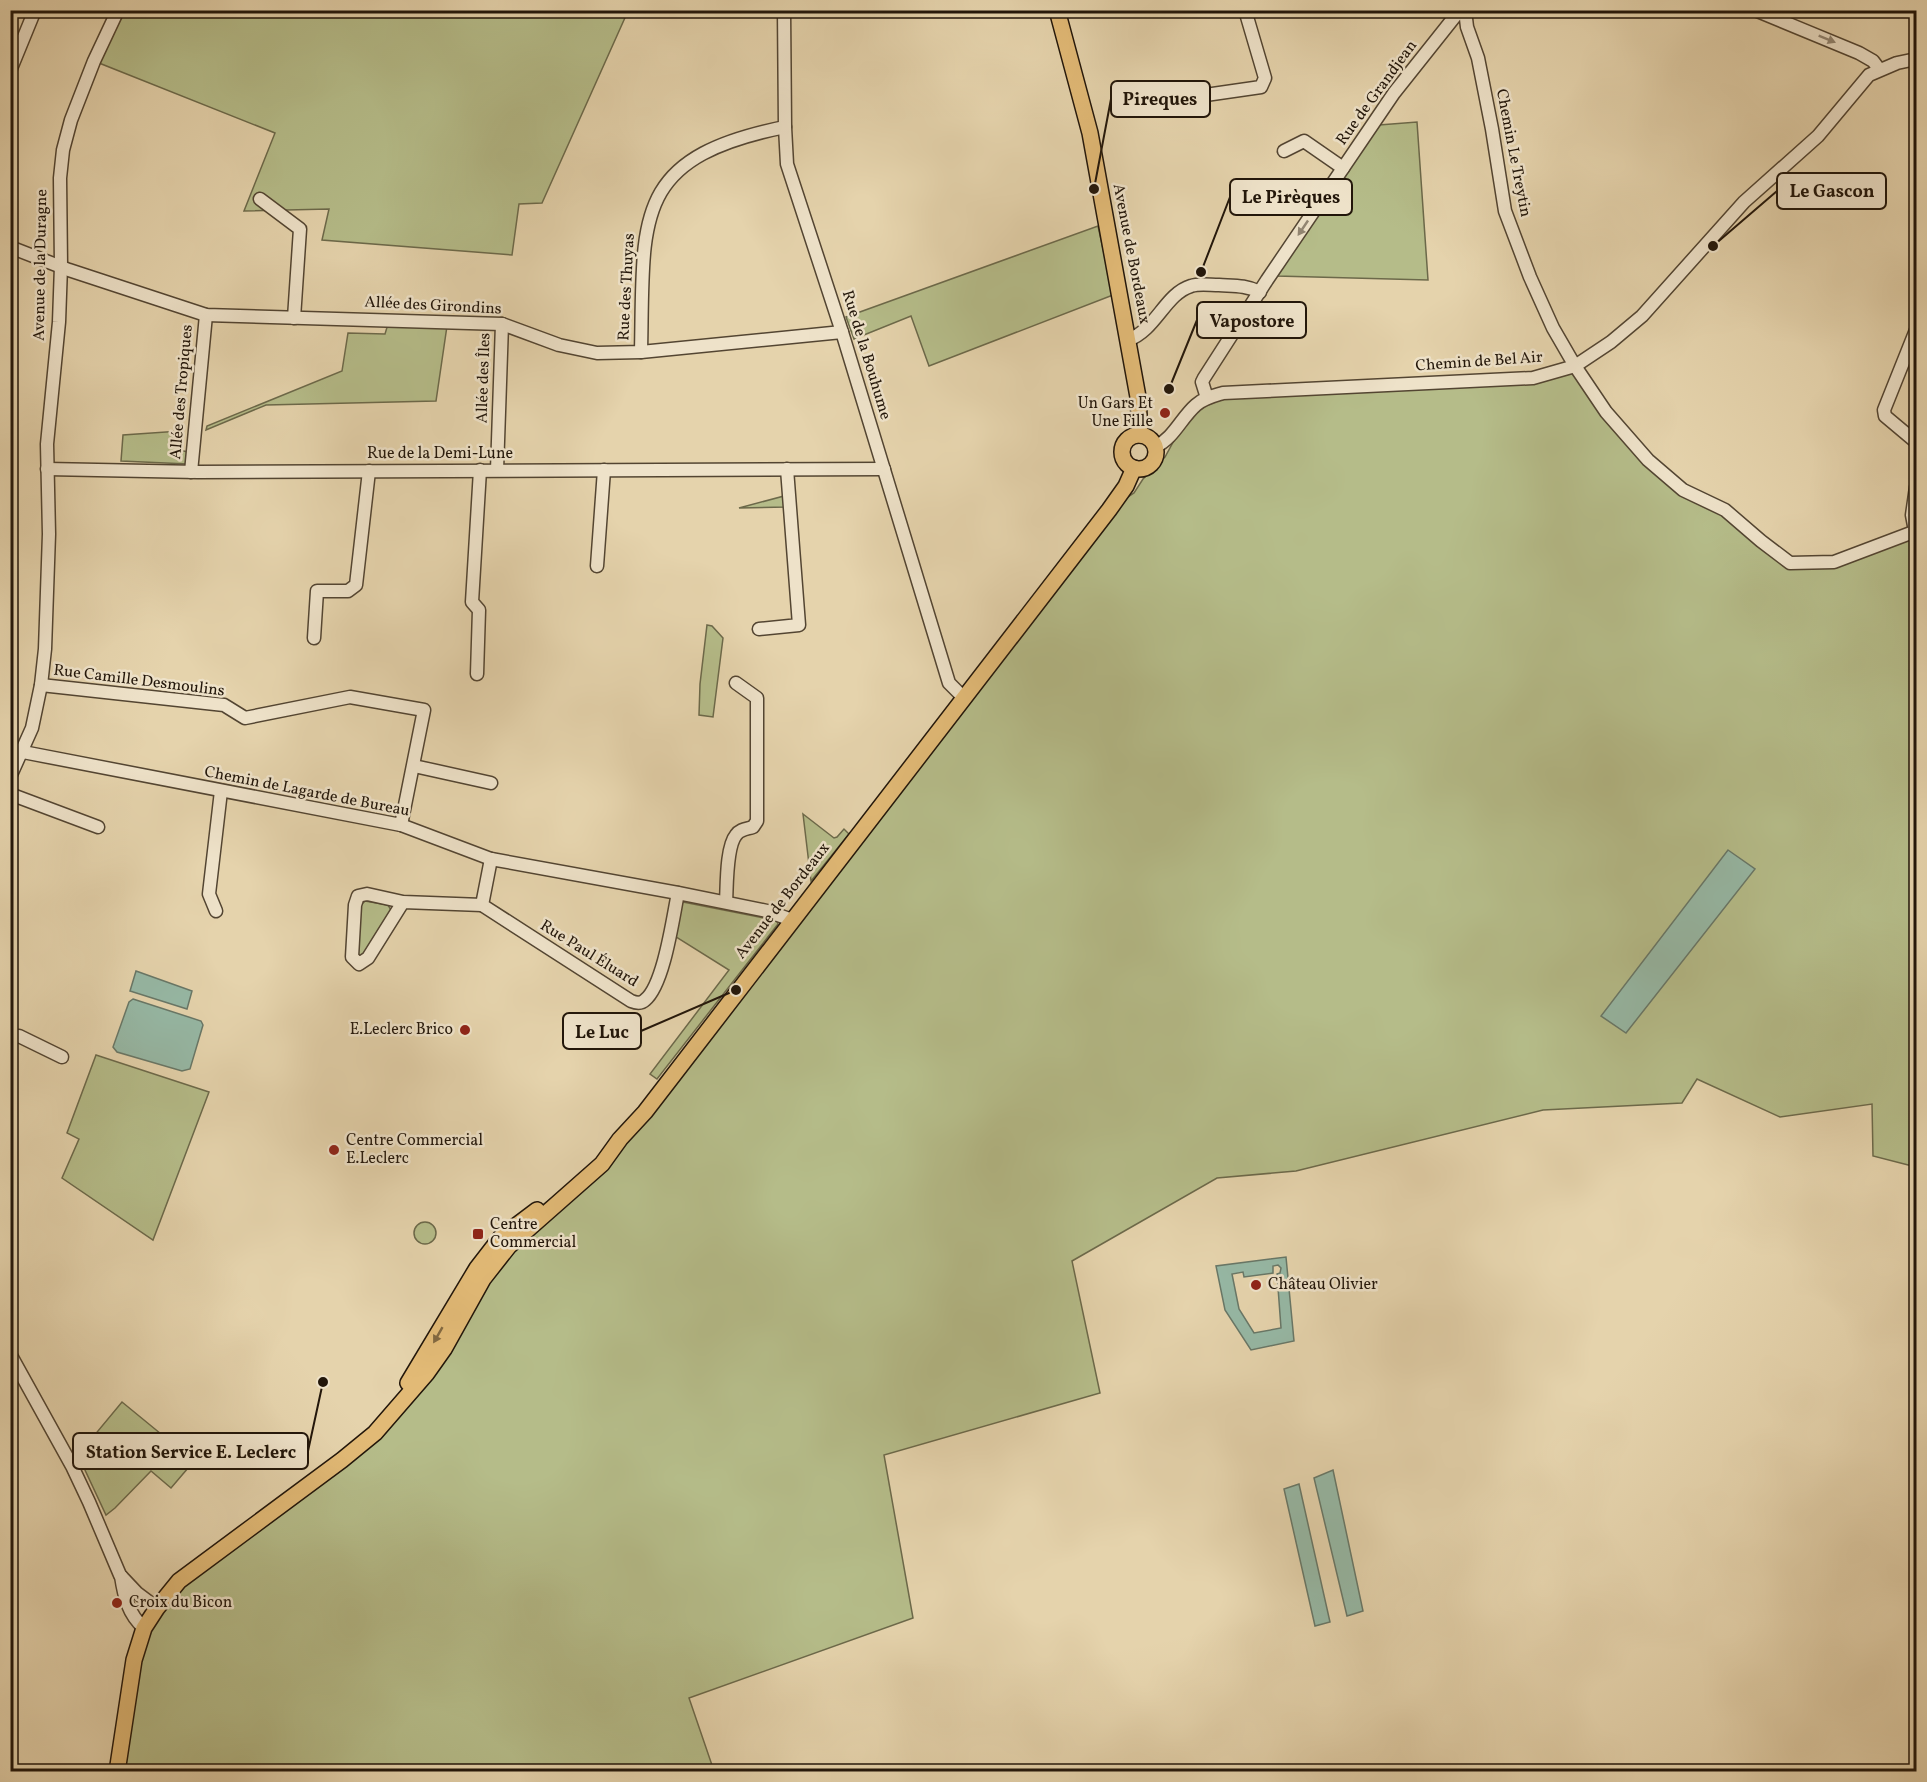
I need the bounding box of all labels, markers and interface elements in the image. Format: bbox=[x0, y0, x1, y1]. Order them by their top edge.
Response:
one-way arrow bbox=[1818, 35, 1836, 44]
street label: Rue de Grandjean bbox=[1331, 36, 1423, 150]
callout: Pireques bbox=[1111, 81, 1210, 117]
street label: Chemin Le Treytin bbox=[1490, 87, 1536, 219]
text: Pireques bbox=[1123, 88, 1197, 113]
callout: Le Gascon bbox=[1777, 173, 1886, 209]
callout: Le Pirèques bbox=[1230, 179, 1352, 215]
text: Le Gascon bbox=[1789, 180, 1875, 205]
street label: Avenue de Bordeaux bbox=[1107, 182, 1155, 326]
text: Le Pirèques bbox=[1242, 186, 1340, 211]
street label: Avenue de la Duragne bbox=[29, 189, 53, 341]
one-way arrow bbox=[1297, 220, 1308, 236]
street label: Rue des Thuyas bbox=[613, 233, 641, 341]
street label: Rue de la Bouhume bbox=[836, 288, 896, 422]
street label: Allée des Girondins bbox=[364, 291, 502, 321]
callout: Vapostore bbox=[1197, 302, 1306, 338]
text: Vapostore bbox=[1209, 310, 1295, 335]
street label: Allée des Tropiques bbox=[165, 323, 199, 460]
street label: Allée des Îles bbox=[470, 332, 497, 424]
street label: Chemin de Bel Air bbox=[1415, 347, 1544, 377]
place label: Un Gars Et Une Fille bbox=[1078, 393, 1153, 433]
marker: Un Gars Et Une Fille bbox=[1158, 406, 1172, 420]
street label: Rue de la Demi-Lune bbox=[367, 443, 513, 465]
street label: Rue Camille Desmoulins bbox=[52, 660, 226, 702]
street label: Chemin de Lagarde de Bureau bbox=[202, 761, 412, 823]
street label: Avenue de Bordeaux bbox=[730, 838, 836, 964]
street label: Rue Paul Éluard bbox=[536, 915, 642, 993]
callout: Le Luc bbox=[563, 1013, 641, 1049]
place label: E.Leclerc Brico bbox=[350, 1019, 453, 1041]
text: Le Luc bbox=[575, 1021, 629, 1046]
marker: E.Leclerc Brico bbox=[458, 1023, 472, 1037]
place label: Centre Commercial E.Leclerc bbox=[346, 1130, 483, 1170]
marker: Centre Commercial E.Leclerc bbox=[327, 1143, 341, 1157]
place label: Centre Commercial bbox=[490, 1214, 577, 1254]
marker: Centre Commercial bbox=[471, 1227, 485, 1241]
place label: Château Olivier bbox=[1268, 1274, 1378, 1296]
marker: Château Olivier bbox=[1249, 1278, 1263, 1292]
one-way arrow bbox=[433, 1326, 443, 1343]
callout: Station Service E. Leclerc bbox=[73, 1433, 308, 1469]
text: Station Service E. Leclerc bbox=[86, 1441, 296, 1466]
place label: Croix du Bicon bbox=[129, 1592, 232, 1614]
marker: Croix du Bicon bbox=[110, 1596, 124, 1610]

